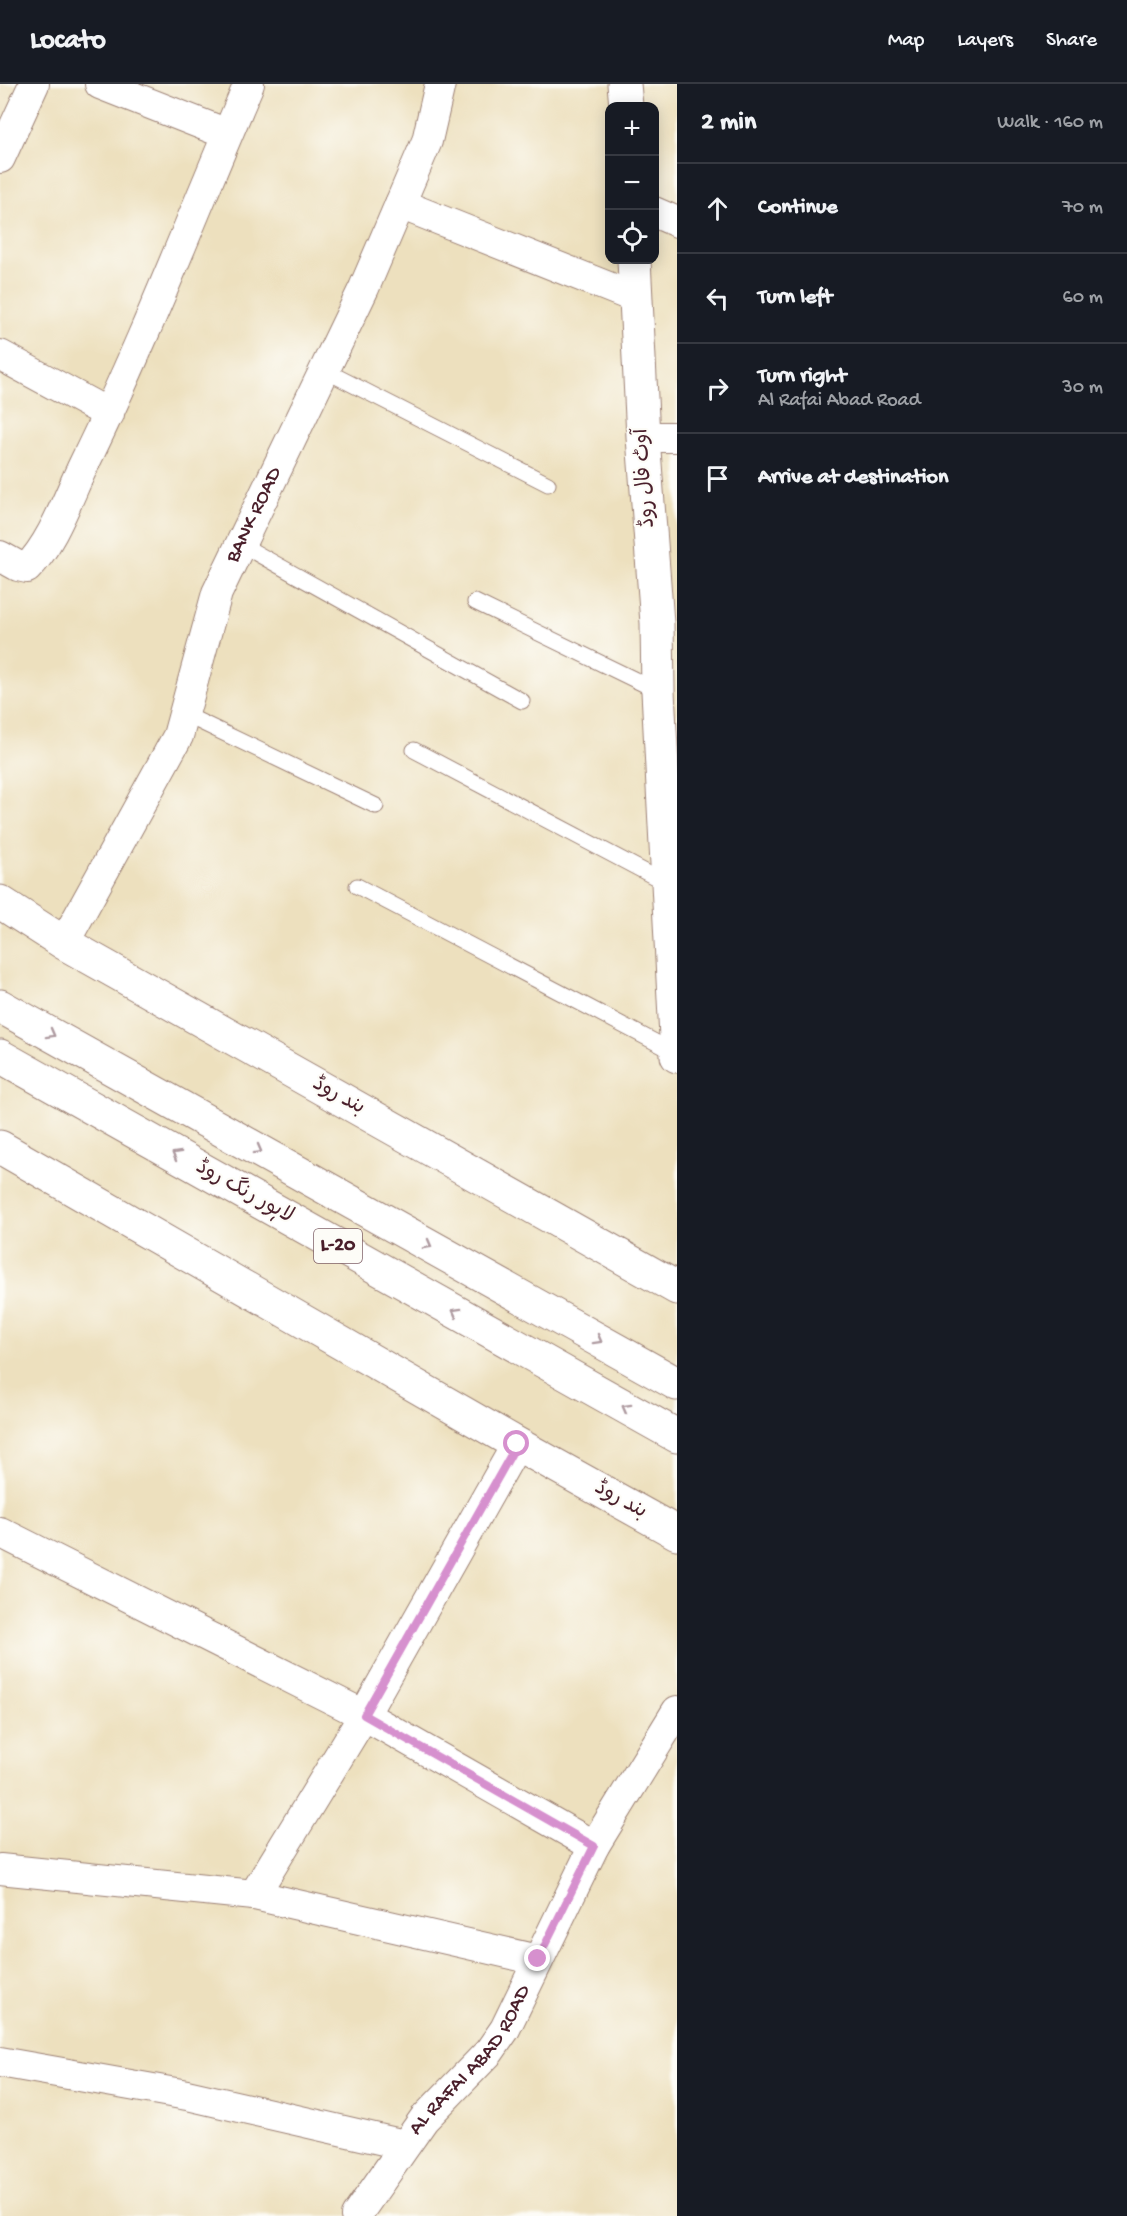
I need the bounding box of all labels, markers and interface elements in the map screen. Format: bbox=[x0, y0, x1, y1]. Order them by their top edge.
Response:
text: Locato bbox=[30, 25, 106, 58]
text: Map bbox=[888, 29, 924, 54]
text: Layers bbox=[957, 29, 1013, 54]
text: Share bbox=[1046, 29, 1097, 54]
map controls bbox=[605, 102, 659, 264]
button: + bbox=[605, 102, 659, 156]
text: 2 min bbox=[701, 108, 756, 139]
text: Walk · 160 m bbox=[997, 112, 1103, 135]
button: − bbox=[605, 156, 659, 210]
icon: ahead bbox=[701, 192, 734, 225]
text: Continue bbox=[758, 195, 838, 221]
text: 70 m bbox=[1062, 197, 1103, 220]
button: locate bbox=[605, 210, 659, 264]
icon: left bbox=[701, 282, 734, 315]
text: Turn left bbox=[758, 285, 832, 311]
text: 60 m bbox=[1063, 287, 1103, 310]
text: Turn right bbox=[758, 364, 846, 390]
icon: right bbox=[701, 372, 734, 405]
text: 30 m bbox=[1062, 377, 1103, 400]
text: Al Rafai Abad Road bbox=[758, 390, 920, 413]
street label: آوٹ فال روڈ bbox=[628, 427, 662, 529]
icon: arrive bbox=[701, 462, 734, 495]
street label: BANK ROAD bbox=[220, 463, 288, 568]
text: Arrive at destination bbox=[758, 465, 948, 491]
one-way arrow bbox=[45, 1027, 55, 1038]
street label: بند روڈ bbox=[307, 1072, 369, 1121]
one-way arrow bbox=[252, 1143, 262, 1154]
one-way arrow bbox=[172, 1151, 182, 1162]
street label: لاہور رنگ روڈ bbox=[191, 1153, 299, 1230]
road number: L-20 bbox=[314, 1229, 362, 1263]
one-way arrow bbox=[422, 1238, 432, 1249]
one-way arrow bbox=[452, 1308, 462, 1319]
one-way arrow bbox=[592, 1333, 602, 1344]
one-way arrow bbox=[622, 1404, 632, 1415]
route start bbox=[503, 1430, 529, 1456]
street label: بند روڈ bbox=[589, 1476, 651, 1525]
route end bbox=[524, 1945, 550, 1971]
street label: AL RAFAI ABAD ROAD bbox=[404, 1981, 537, 2140]

